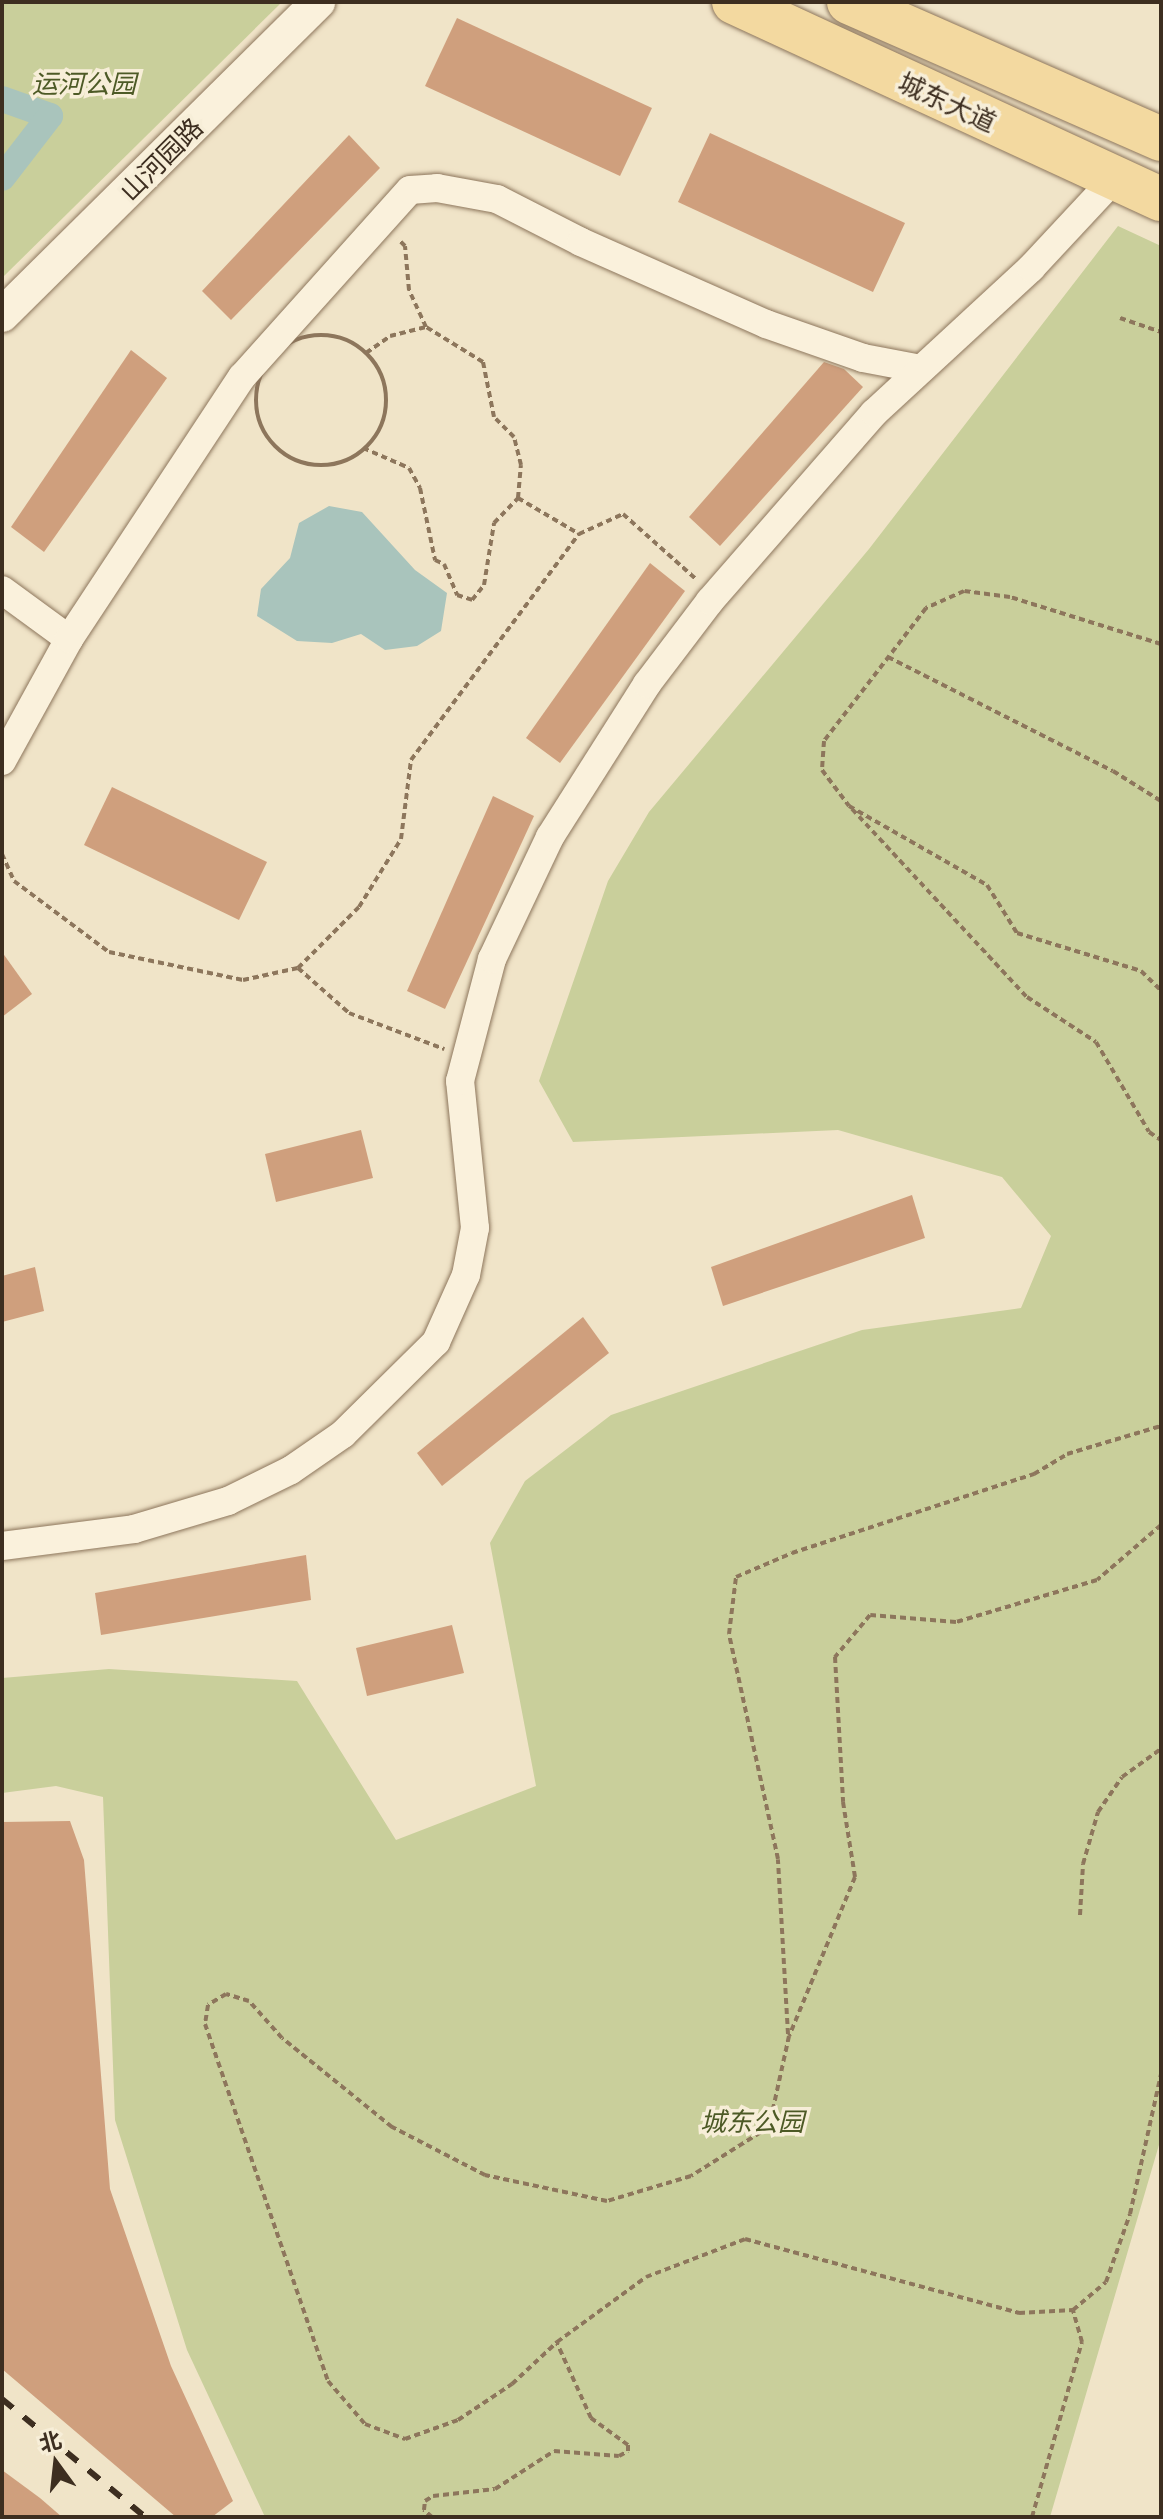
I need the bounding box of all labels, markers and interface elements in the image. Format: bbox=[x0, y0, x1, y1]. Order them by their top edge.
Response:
street label: 城东大道 bbox=[894, 65, 1002, 137]
park label: 运河公园 bbox=[32, 66, 136, 98]
street label: 山河园路 bbox=[112, 110, 208, 206]
park label: 城东公园 bbox=[700, 2104, 804, 2136]
text: 北 bbox=[35, 2422, 65, 2458]
north arrow bbox=[16, 2423, 96, 2503]

